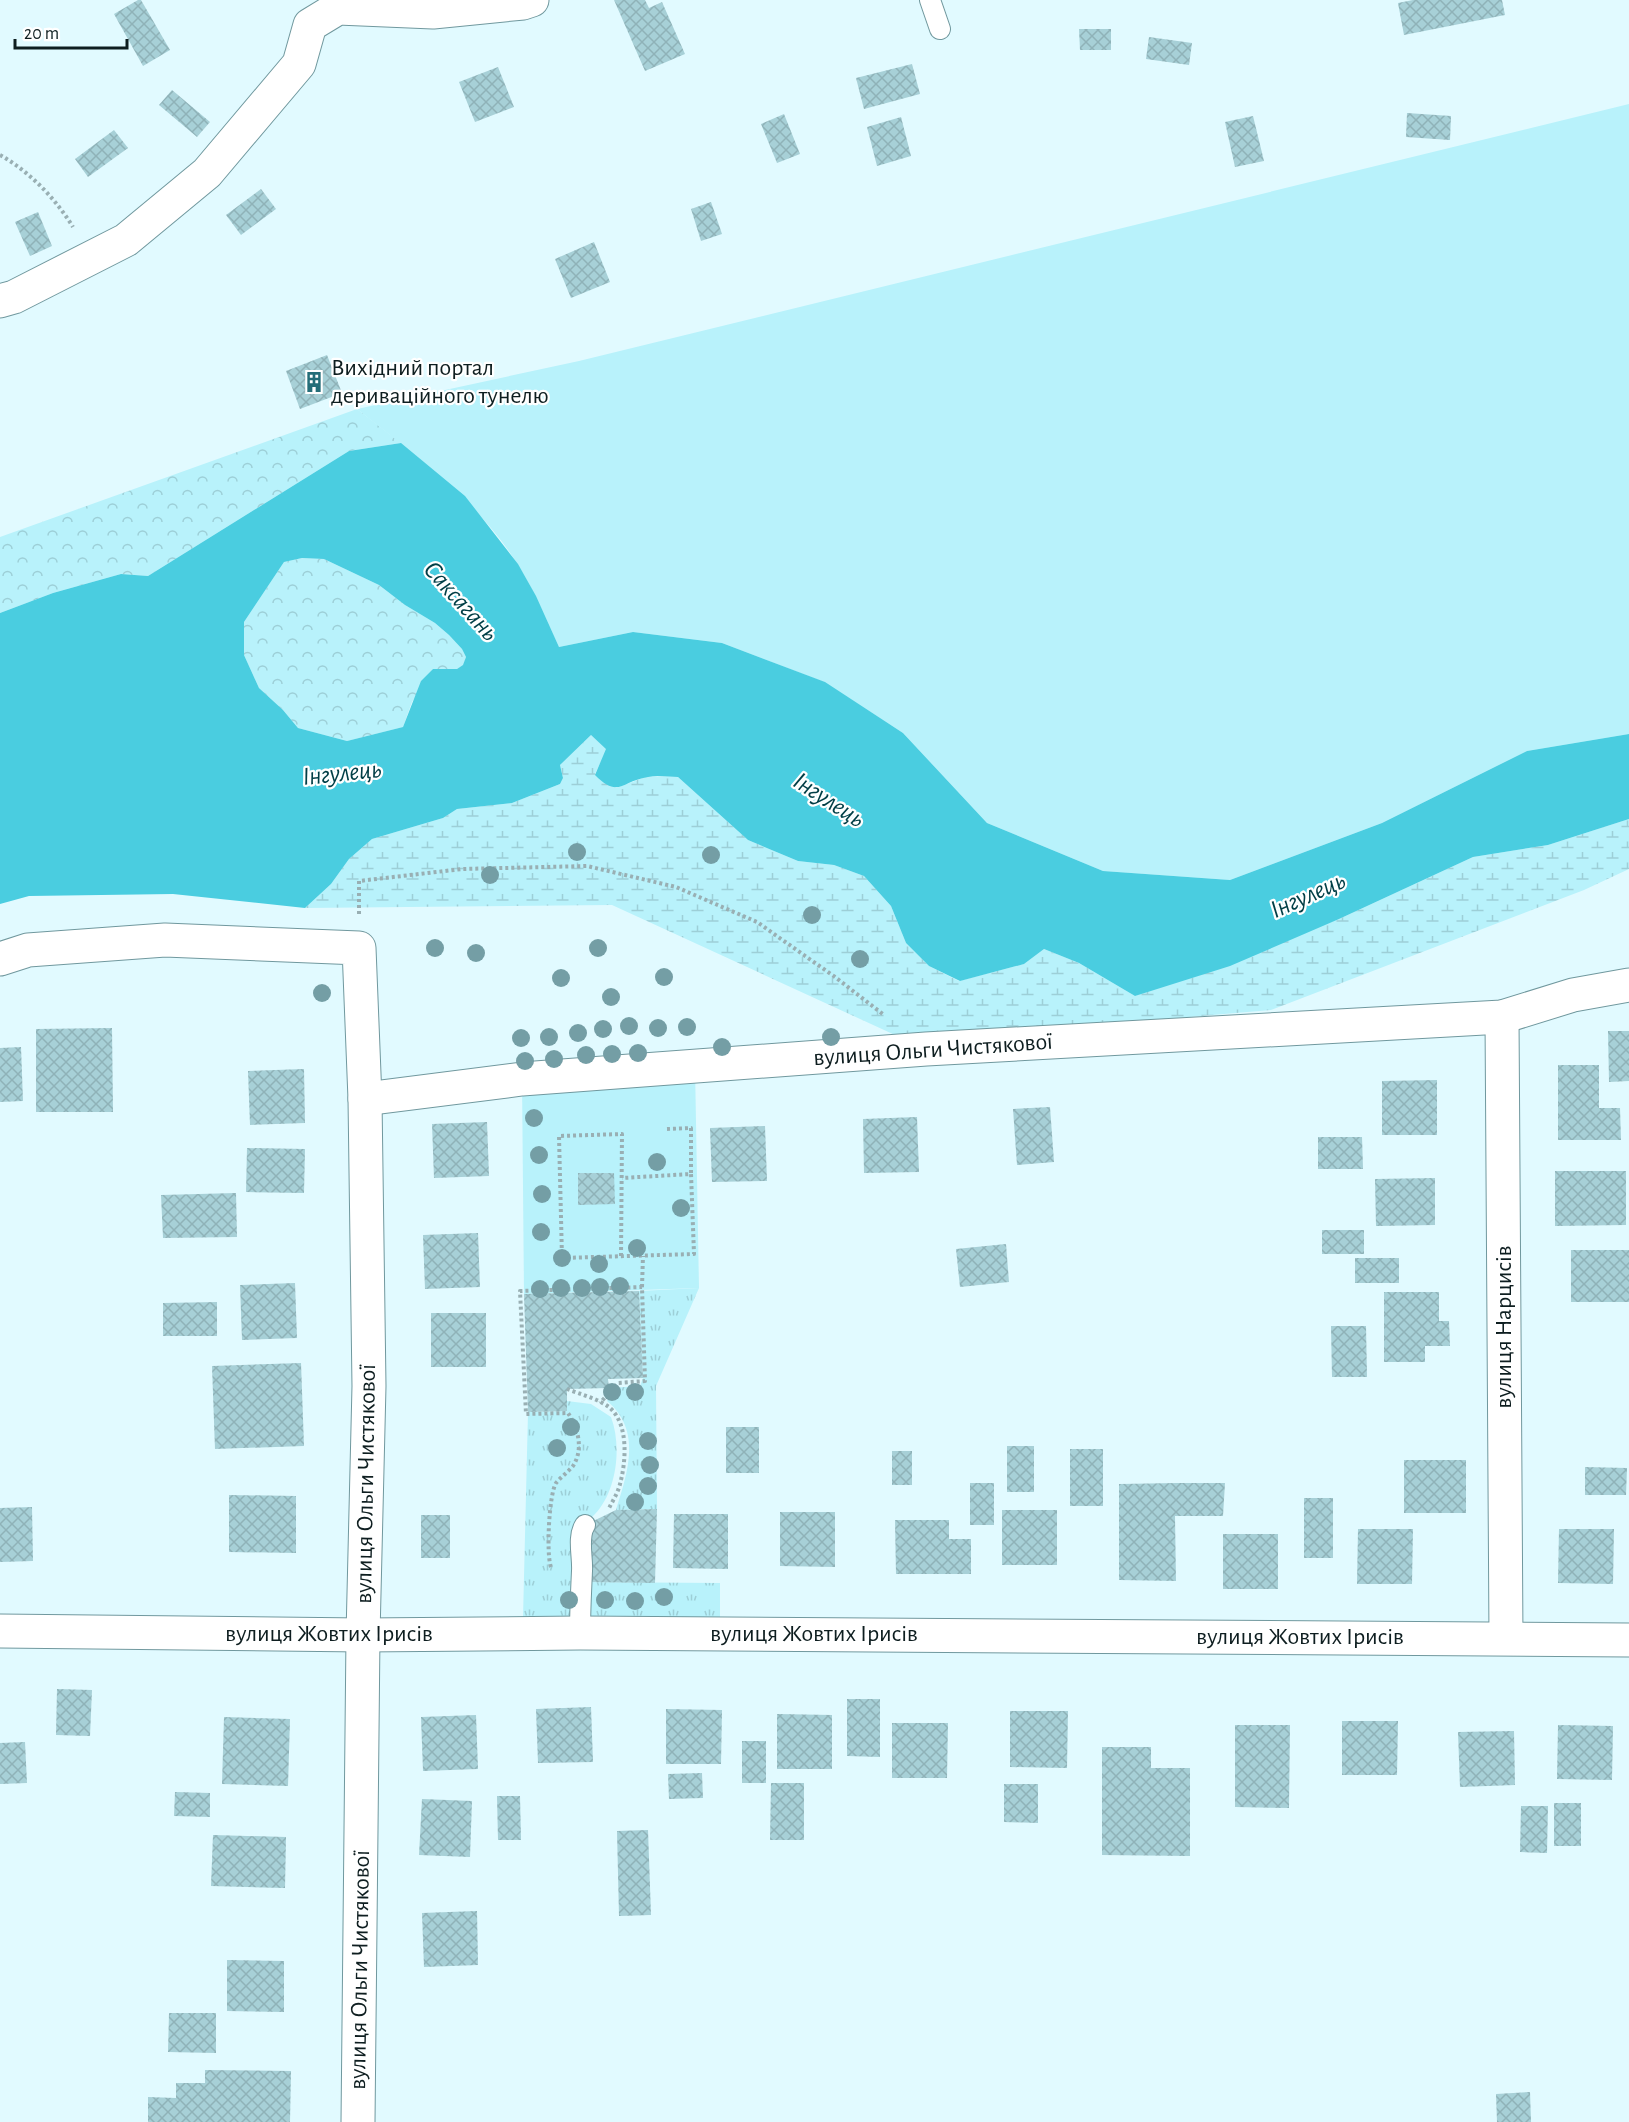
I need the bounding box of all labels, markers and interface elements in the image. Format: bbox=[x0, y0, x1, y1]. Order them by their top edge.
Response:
scale bar bbox=[15, 12, 128, 50]
text: 20 m bbox=[24, 25, 59, 43]
place label: Вихідний портал дериваційного тунелю bbox=[331, 356, 549, 408]
building icon: Вихідний портал дериваційного тунелю bbox=[302, 370, 326, 394]
water label: Саксагань bbox=[419, 556, 503, 646]
water label: Інгулець bbox=[301, 756, 383, 790]
water label: Інгулець bbox=[789, 768, 869, 832]
water label: Інгулець bbox=[1266, 867, 1350, 923]
street label: вулиця Ольги Чистякової bbox=[813, 1030, 1054, 1070]
street label: вулиця Нарцисів bbox=[1492, 1245, 1516, 1409]
street label: вулиця Ольги Чистякової bbox=[352, 1364, 380, 1604]
street label: вулиця Жовтих Ірисів bbox=[225, 1622, 433, 1646]
street label: вулиця Жовтих Ірисів bbox=[710, 1622, 918, 1646]
street label: вулиця Жовтих Ірисів bbox=[1196, 1625, 1404, 1649]
street label: вулиця Ольги Чистякової bbox=[346, 1850, 374, 2090]

